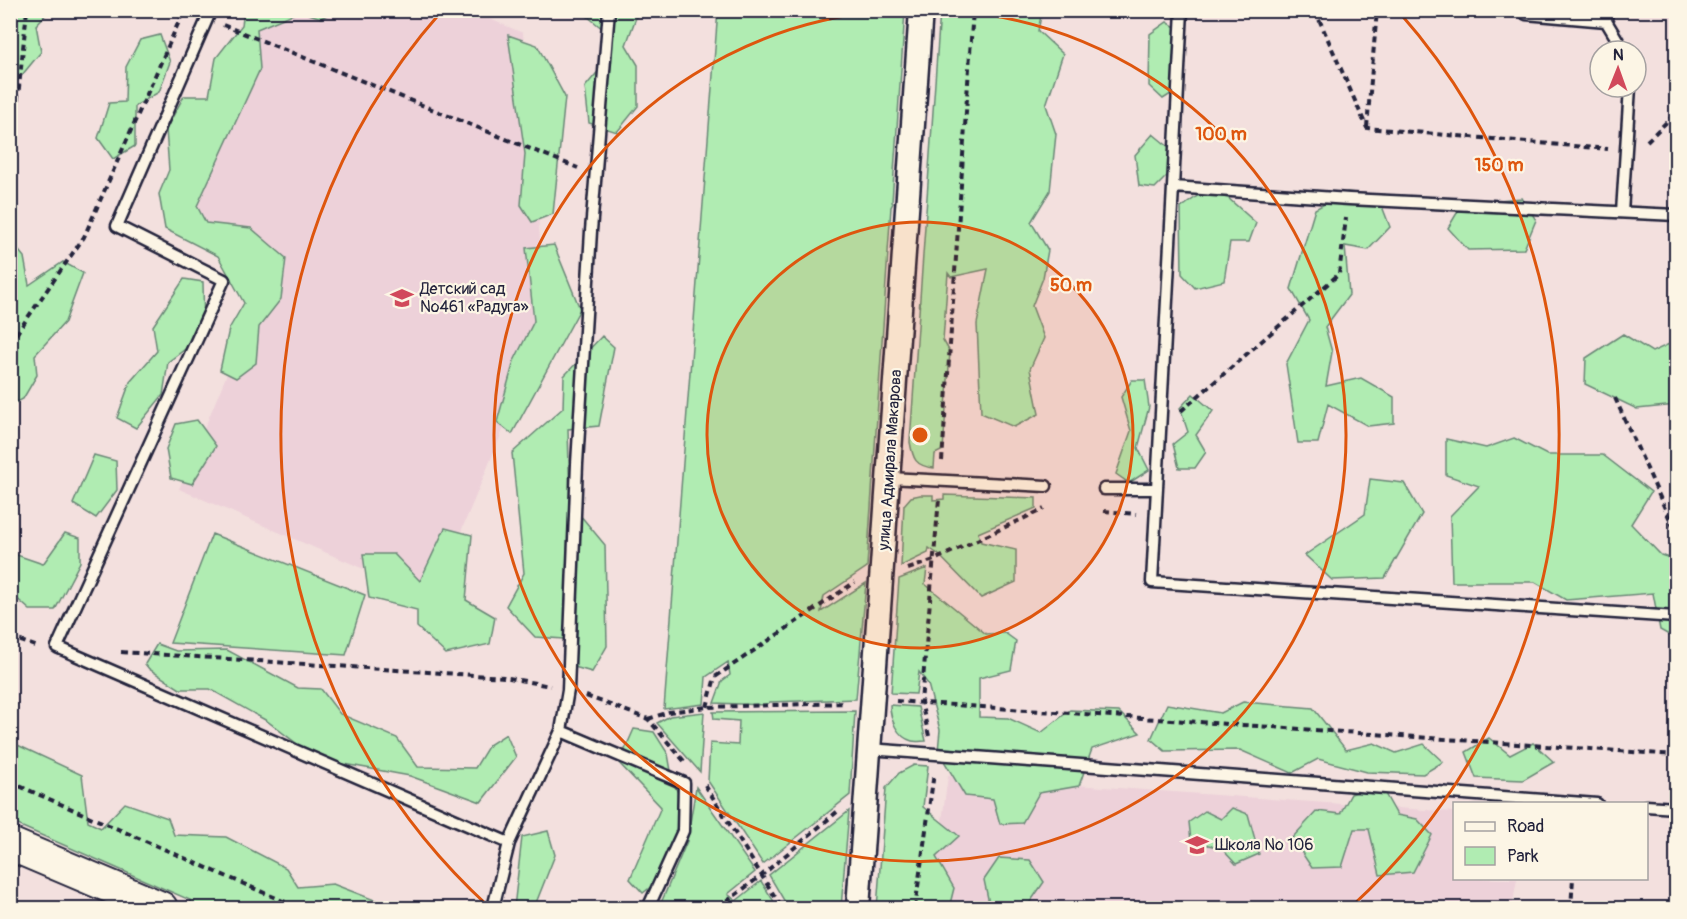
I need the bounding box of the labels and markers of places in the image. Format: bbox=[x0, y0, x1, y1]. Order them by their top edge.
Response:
place label: Детский сад №461 «Радуга» bbox=[419, 279, 529, 317]
school or university icon: Детский сад №461 «Радуга» bbox=[389, 285, 415, 311]
centre of rings bbox=[910, 425, 930, 445]
school or university icon: Школа № 106 bbox=[1184, 832, 1210, 858]
place label: Школа № 106 bbox=[1215, 835, 1314, 855]

